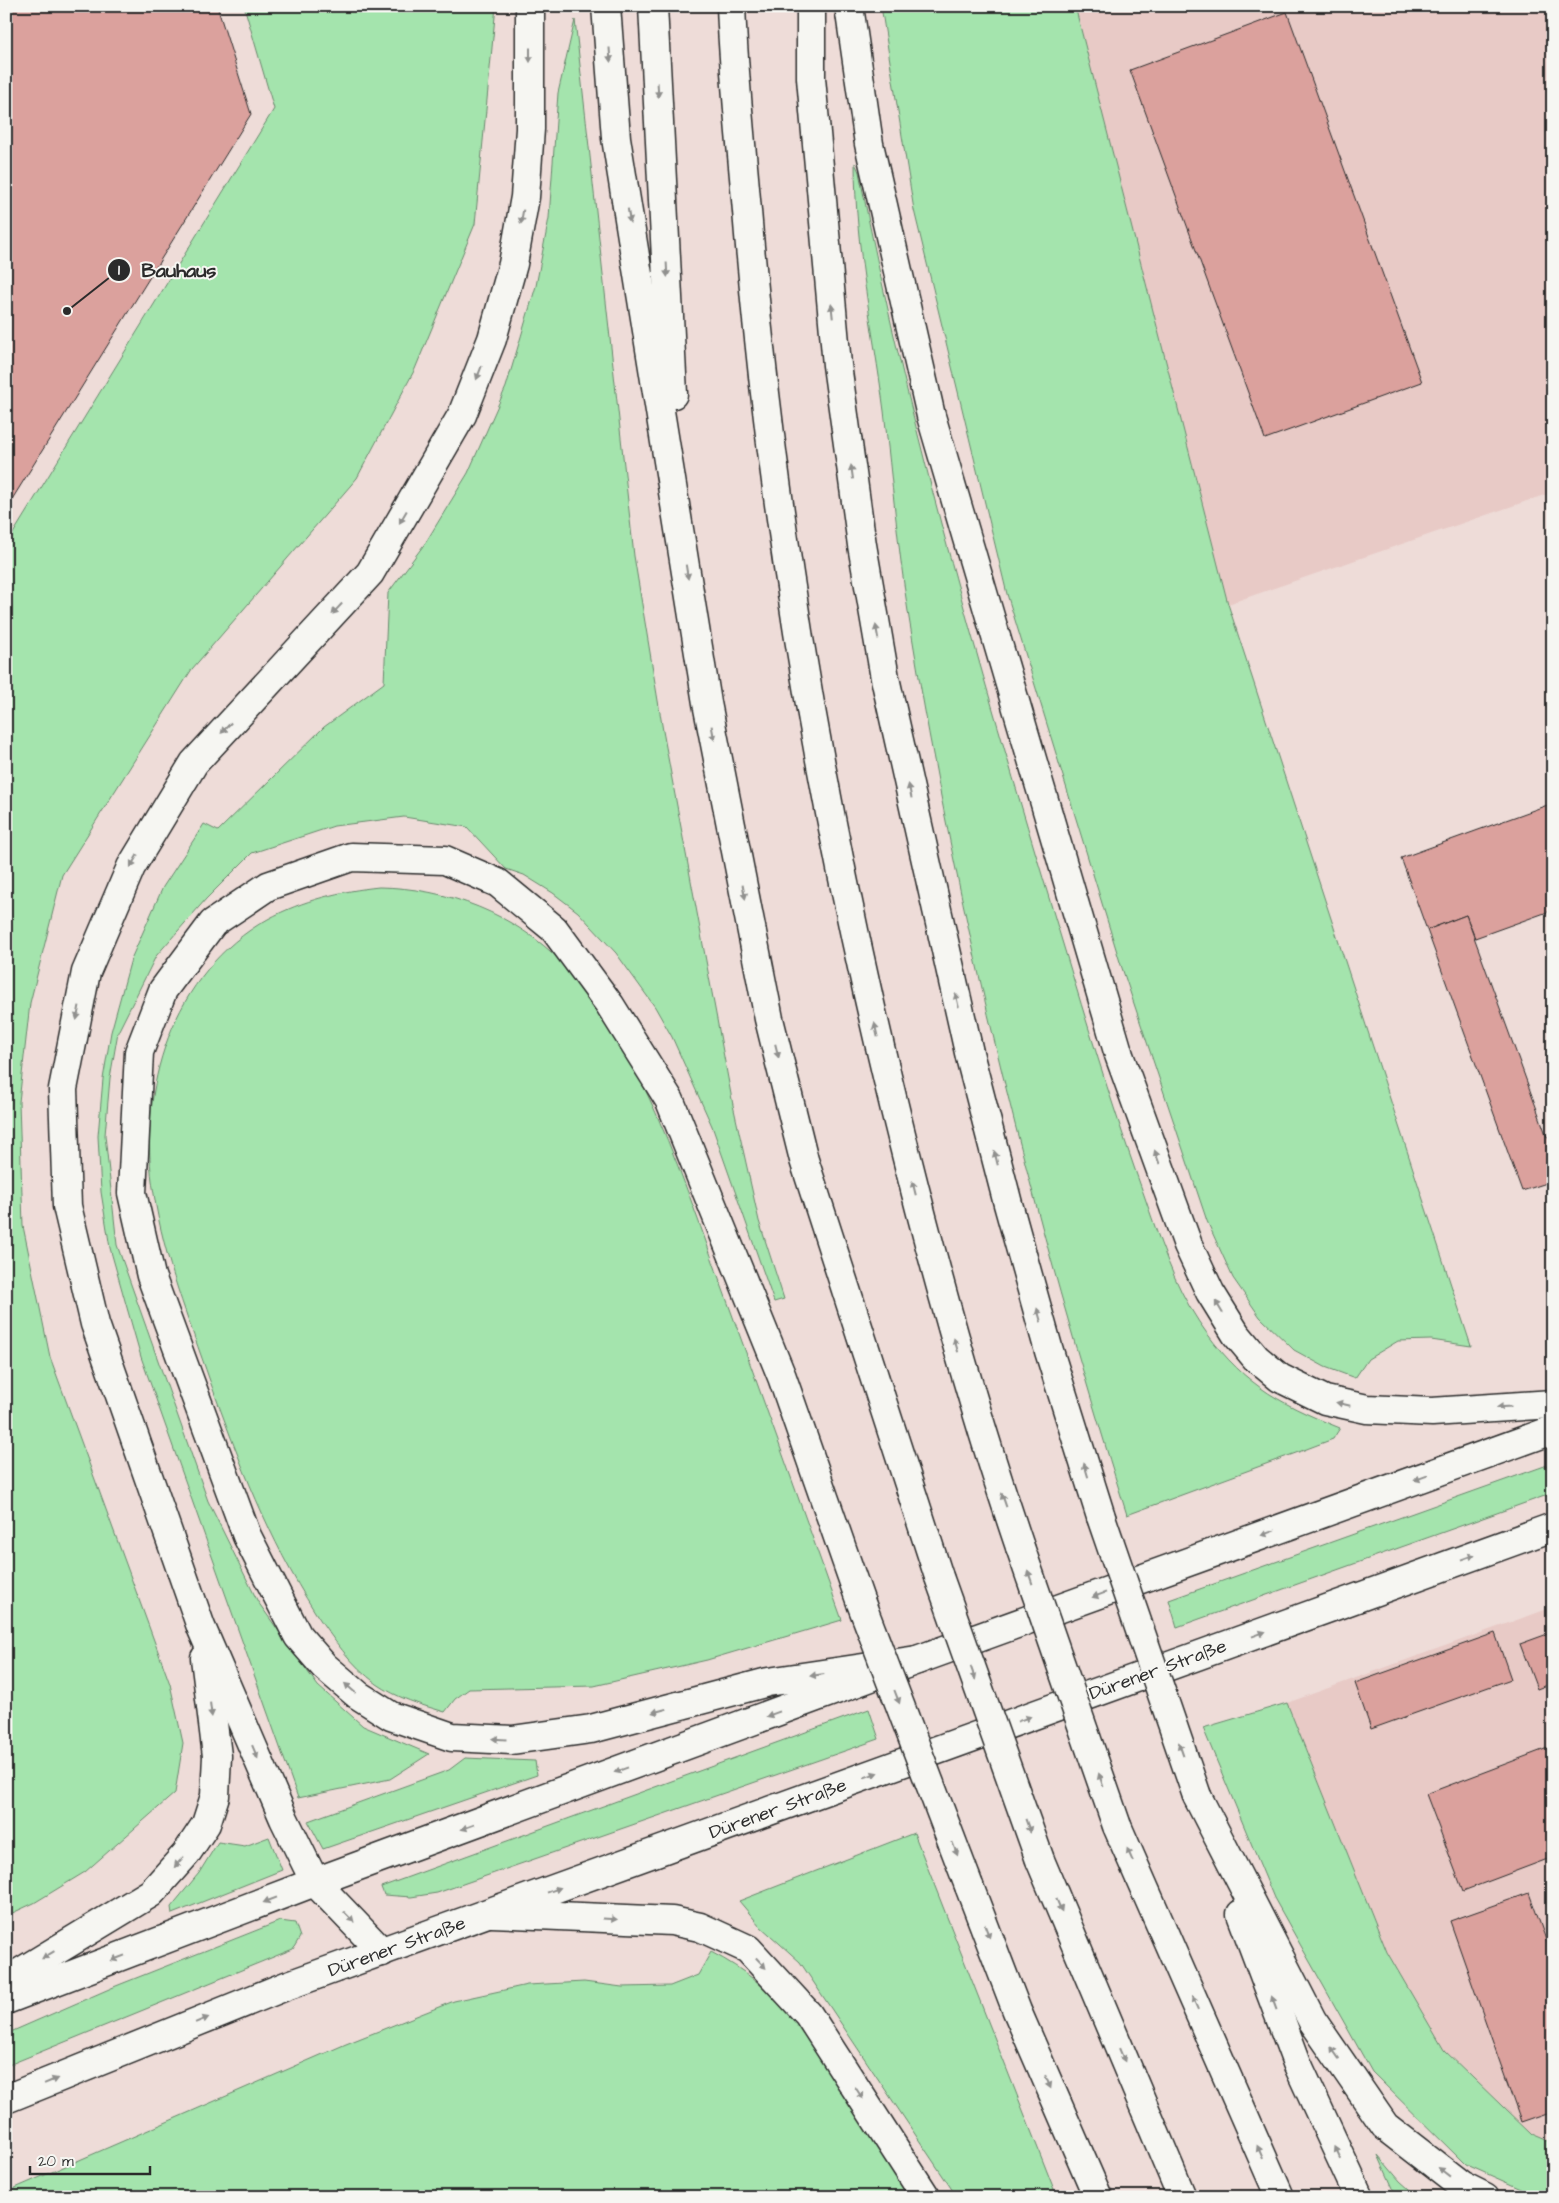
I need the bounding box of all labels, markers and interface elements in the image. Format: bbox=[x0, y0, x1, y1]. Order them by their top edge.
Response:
one-way arrow bbox=[526, 47, 534, 63]
one-way arrow bbox=[606, 47, 614, 63]
one-way arrow bbox=[654, 82, 662, 98]
one-way arrow bbox=[625, 208, 633, 224]
one-way arrow bbox=[517, 209, 525, 225]
callout: Bauhaus bbox=[107, 252, 227, 287]
text: Bauhaus bbox=[142, 257, 216, 285]
text: 1 bbox=[118, 260, 120, 281]
one-way arrow bbox=[663, 262, 671, 278]
one-way arrow bbox=[827, 302, 835, 318]
one-way arrow bbox=[474, 366, 482, 380]
one-way arrow bbox=[848, 463, 856, 479]
one-way arrow bbox=[398, 510, 407, 523]
one-way arrow bbox=[683, 564, 691, 580]
one-way arrow bbox=[331, 602, 343, 614]
one-way arrow bbox=[873, 624, 881, 640]
one-way arrow bbox=[220, 722, 232, 734]
one-way arrow bbox=[709, 725, 717, 740]
one-way arrow bbox=[906, 784, 914, 799]
one-way arrow bbox=[130, 855, 139, 868]
one-way arrow bbox=[740, 884, 748, 900]
one-way arrow bbox=[953, 992, 961, 1008]
one-way arrow bbox=[74, 1005, 82, 1020]
one-way arrow bbox=[872, 1023, 880, 1038]
one-way arrow bbox=[773, 1044, 781, 1059]
one-way arrow bbox=[1152, 1150, 1160, 1165]
one-way arrow bbox=[992, 1151, 1000, 1166]
one-way arrow bbox=[910, 1181, 918, 1196]
one-way arrow bbox=[1215, 1300, 1224, 1313]
one-way arrow bbox=[1034, 1308, 1042, 1323]
one-way arrow bbox=[952, 1337, 960, 1352]
one-way arrow bbox=[1335, 1400, 1350, 1408]
one-way arrow bbox=[1496, 1404, 1512, 1412]
one-way arrow bbox=[1082, 1463, 1090, 1478]
one-way arrow bbox=[1413, 1475, 1428, 1482]
one-way arrow bbox=[1000, 1493, 1007, 1508]
one-way arrow bbox=[1260, 1529, 1275, 1537]
one-way arrow bbox=[1461, 1553, 1476, 1561]
one-way arrow bbox=[1026, 1570, 1034, 1585]
one-way arrow bbox=[1091, 1592, 1106, 1599]
one-way arrow bbox=[1251, 1630, 1266, 1637]
street label: Dürener Straße bbox=[1086, 1633, 1230, 1707]
one-way arrow bbox=[970, 1665, 977, 1680]
one-way arrow bbox=[809, 1671, 825, 1679]
one-way arrow bbox=[343, 1682, 356, 1693]
one-way arrow bbox=[894, 1690, 901, 1705]
one-way arrow bbox=[207, 1702, 215, 1718]
one-way arrow bbox=[651, 1707, 666, 1715]
one-way arrow bbox=[765, 1710, 780, 1718]
one-way arrow bbox=[1017, 1715, 1032, 1723]
one-way arrow bbox=[491, 1735, 507, 1743]
one-way arrow bbox=[1177, 1742, 1185, 1757]
one-way arrow bbox=[252, 1745, 260, 1759]
one-way arrow bbox=[613, 1767, 628, 1774]
one-way arrow bbox=[864, 1771, 879, 1779]
street label: Dürener Straße bbox=[706, 1772, 850, 1846]
one-way arrow bbox=[1097, 1773, 1104, 1788]
one-way arrow bbox=[1025, 1818, 1032, 1833]
one-way arrow bbox=[461, 1824, 476, 1831]
one-way arrow bbox=[951, 1842, 959, 1857]
one-way arrow bbox=[1125, 1848, 1133, 1862]
one-way arrow bbox=[173, 1855, 185, 1867]
one-way arrow bbox=[547, 1886, 562, 1894]
one-way arrow bbox=[262, 1896, 277, 1904]
one-way arrow bbox=[1056, 1898, 1064, 1912]
street label: Dürener Straße bbox=[325, 1910, 469, 1984]
one-way arrow bbox=[343, 1911, 355, 1923]
one-way arrow bbox=[603, 1915, 619, 1923]
one-way arrow bbox=[983, 1924, 991, 1938]
one-way arrow bbox=[42, 1951, 55, 1960]
one-way arrow bbox=[111, 1954, 125, 1962]
one-way arrow bbox=[755, 1957, 767, 1969]
one-way arrow bbox=[1190, 1996, 1198, 2010]
one-way arrow bbox=[1270, 1996, 1277, 2011]
one-way arrow bbox=[195, 2016, 209, 2024]
one-way arrow bbox=[1330, 2046, 1340, 2060]
one-way arrow bbox=[1118, 2048, 1126, 2063]
one-way arrow bbox=[1044, 2075, 1052, 2089]
one-way arrow bbox=[44, 2077, 59, 2084]
one-way arrow bbox=[854, 2086, 864, 2099]
scale bar bbox=[30, 2143, 150, 2175]
one-way arrow bbox=[1255, 2145, 1263, 2159]
one-way arrow bbox=[1334, 2146, 1342, 2160]
text: 20 m bbox=[38, 2151, 74, 2172]
one-way arrow bbox=[1438, 2166, 1451, 2177]

